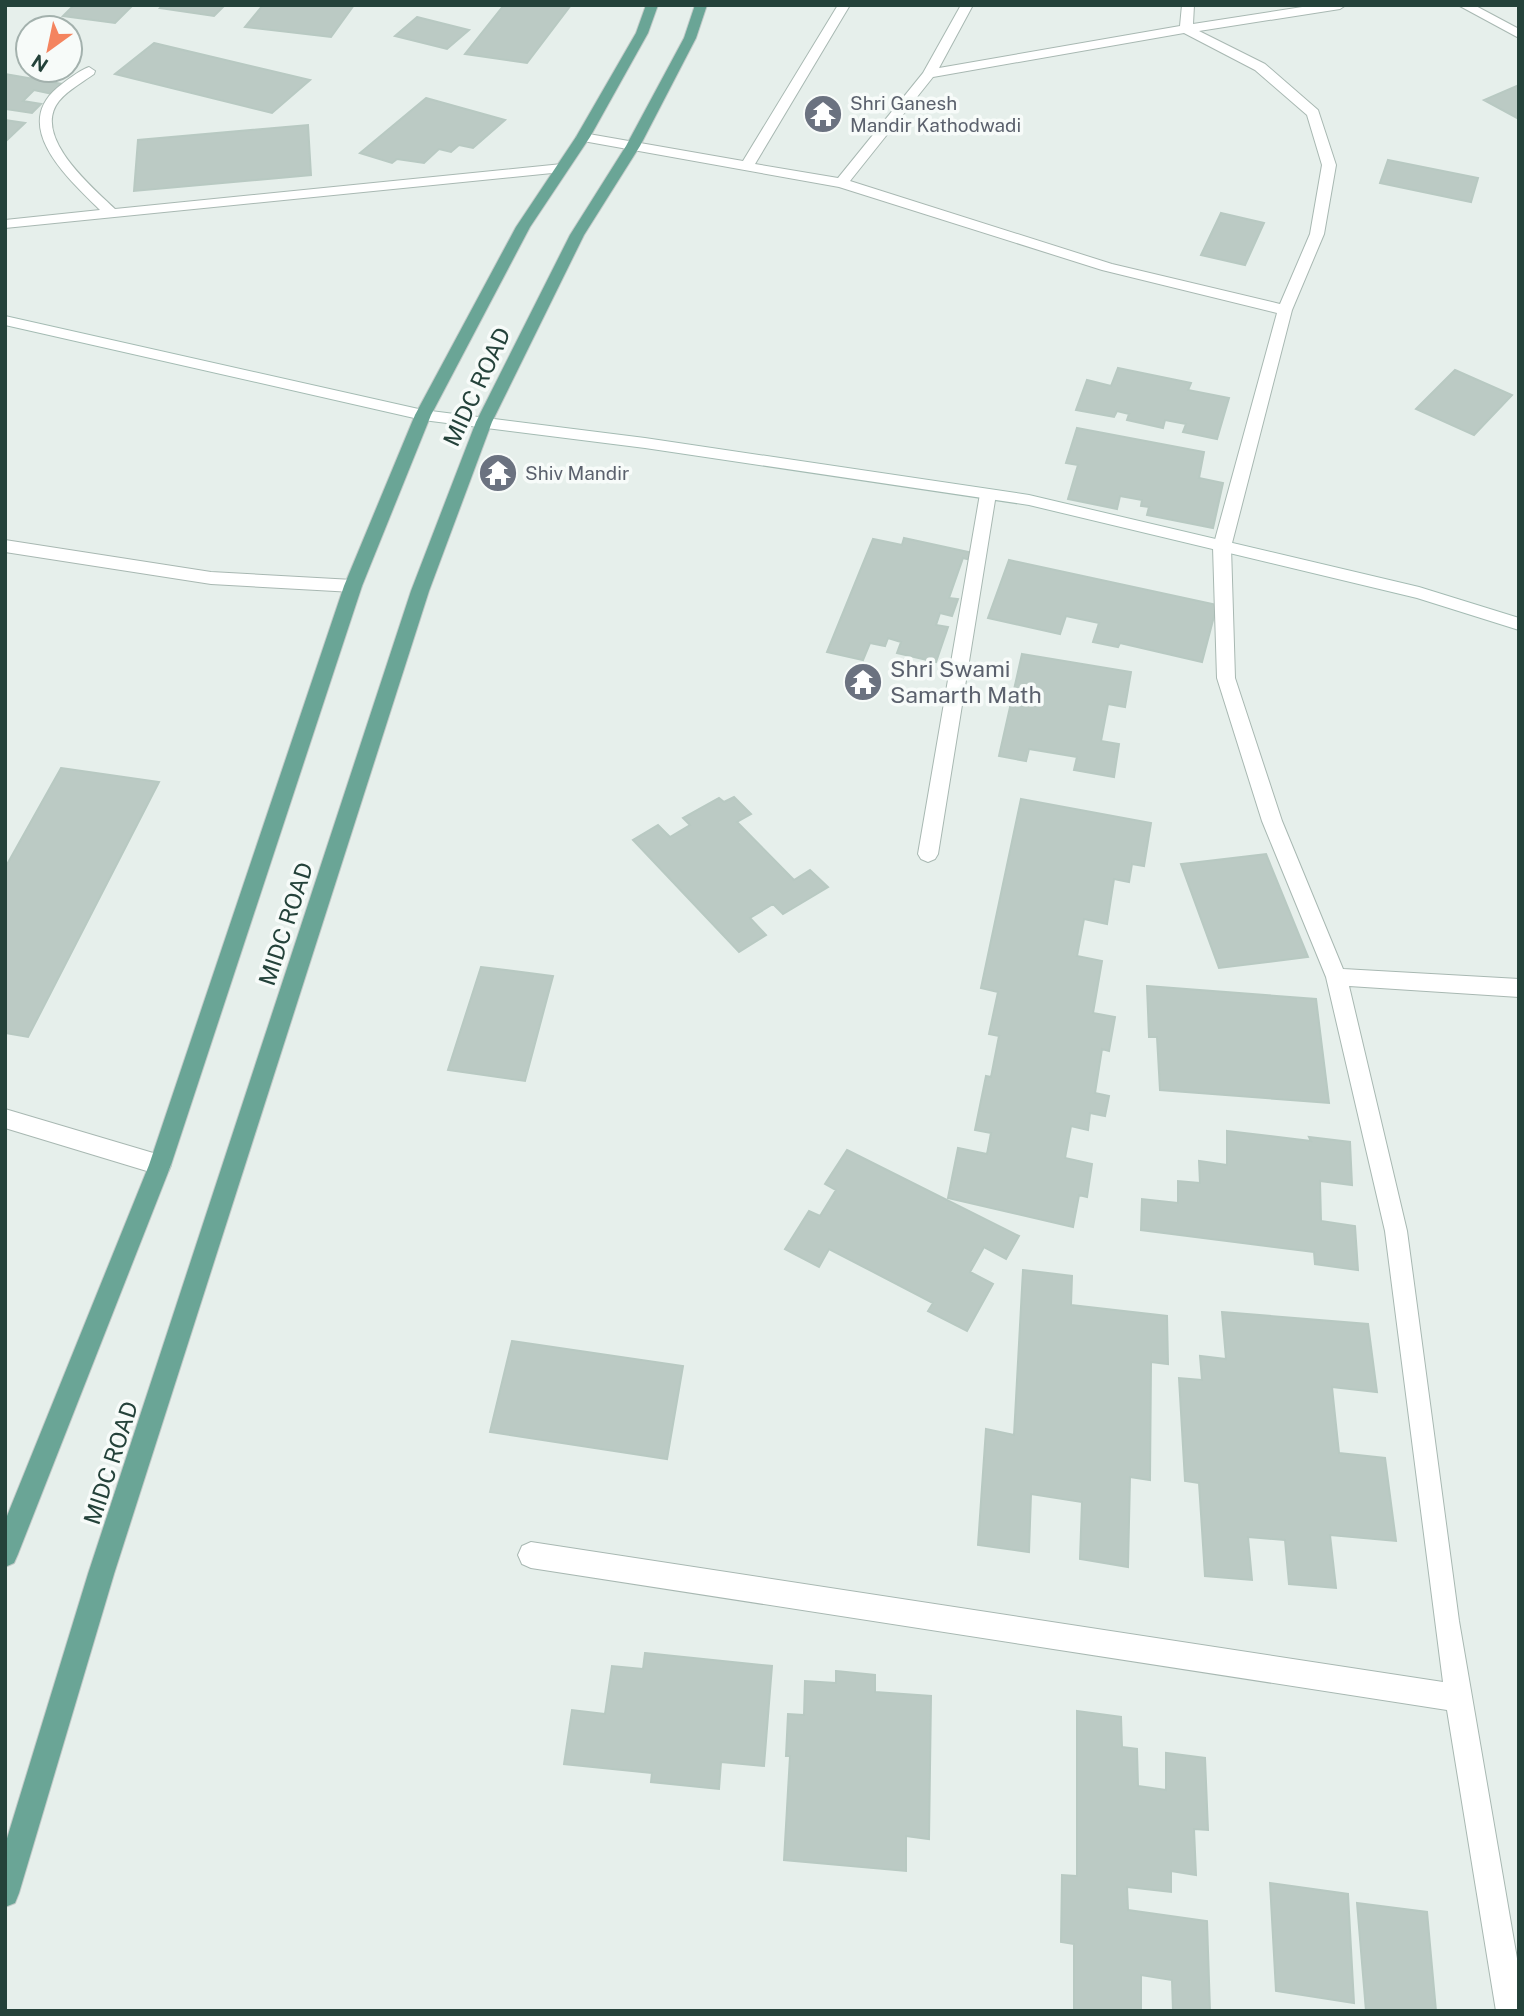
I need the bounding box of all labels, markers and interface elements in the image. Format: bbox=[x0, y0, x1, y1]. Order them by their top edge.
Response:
north arrow bbox=[14, 14, 84, 84]
text: N bbox=[28, 50, 52, 77]
place label: Shri Ganesh Mandir Kathodwadi bbox=[850, 92, 1021, 136]
temple icon: Shri Ganesh Mandir Kathodwadi bbox=[802, 93, 844, 135]
street label: MIDC ROAD bbox=[437, 323, 516, 450]
temple icon: Shiv Mandir bbox=[477, 452, 519, 494]
place label: Shiv Mandir bbox=[525, 462, 629, 484]
place label: Shri Swami Samarth Math bbox=[890, 655, 1042, 708]
temple icon: Shri Swami Samarth Math bbox=[842, 661, 884, 703]
street label: MIDC ROAD bbox=[253, 859, 318, 989]
street label: MIDC ROAD bbox=[78, 1398, 143, 1528]

